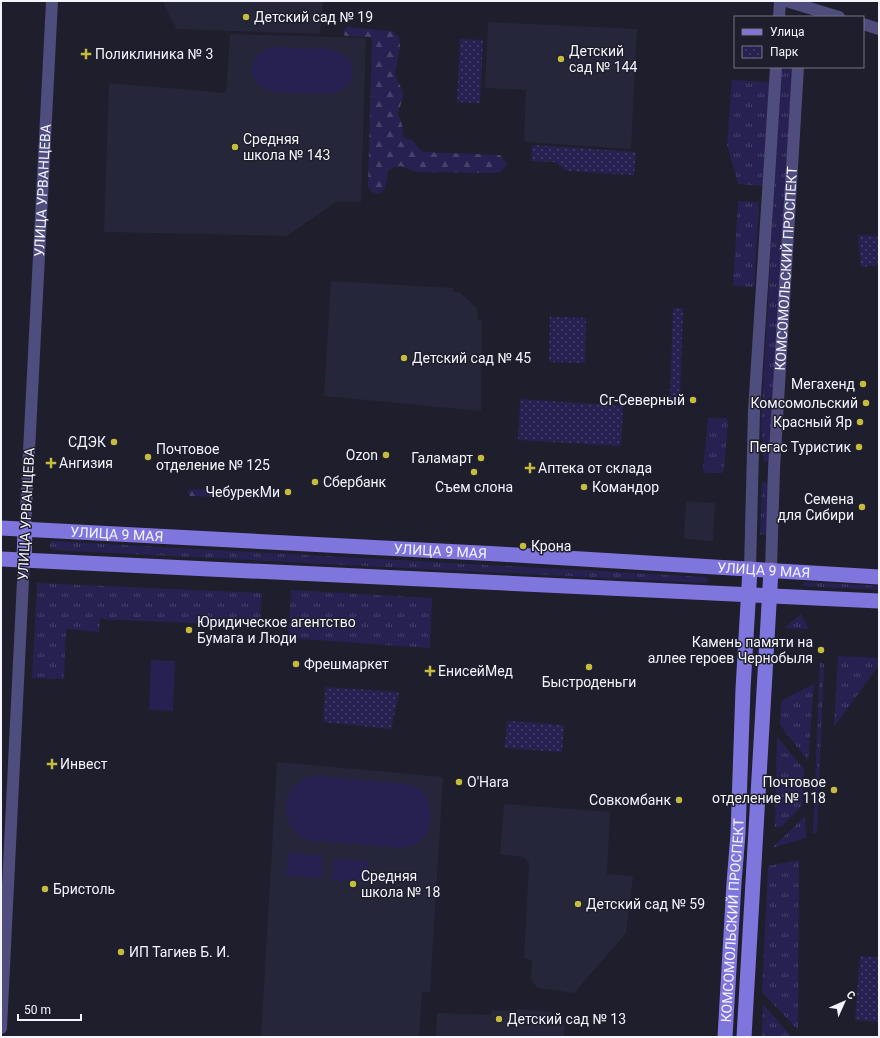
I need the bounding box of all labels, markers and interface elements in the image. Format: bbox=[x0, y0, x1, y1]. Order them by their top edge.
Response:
place label: Детский сад № 19 bbox=[254, 9, 373, 25]
marker: Детский сад № 19 bbox=[241, 12, 251, 22]
legend bbox=[734, 16, 864, 68]
text: Улица bbox=[770, 25, 805, 39]
place label: Детский сад № 144 bbox=[569, 43, 637, 75]
text: Парк bbox=[770, 45, 799, 59]
place label: Поликлиника № 3 bbox=[95, 46, 213, 62]
marker: Поликлиника № 3 bbox=[80, 48, 92, 60]
marker: Детский сад № 144 bbox=[556, 54, 566, 64]
street label: УЛИЦА УРВАНЦЕВА bbox=[31, 124, 54, 257]
place label: Средняя школа № 143 bbox=[243, 131, 330, 163]
marker: Средняя школа № 143 bbox=[230, 142, 240, 152]
street label: КОМСОМОЛЬСКИЙ ПРОСПЕКТ bbox=[772, 165, 800, 371]
place label: Детский сад № 45 bbox=[412, 350, 531, 366]
marker: Детский сад № 45 bbox=[399, 353, 409, 363]
place label: Мегахенд bbox=[791, 376, 856, 392]
marker: Мегахенд bbox=[858, 379, 868, 389]
place label: Сг-Северный bbox=[599, 392, 685, 408]
marker: Сг-Северный bbox=[688, 395, 698, 405]
place label: Комсомольский bbox=[750, 395, 858, 411]
marker: Комсомольский bbox=[861, 398, 871, 408]
place label: Красный Яр bbox=[773, 414, 852, 430]
marker: Красный Яр bbox=[855, 417, 865, 427]
place label: СДЭК bbox=[68, 434, 106, 450]
marker: СДЭК bbox=[109, 437, 119, 447]
place label: Пегас Туристик bbox=[749, 439, 851, 455]
place label: Почтовое отделение № 125 bbox=[156, 441, 270, 473]
marker: Пегас Туристик bbox=[854, 442, 864, 452]
street label: УЛИЦА УРВАНЦЕВА bbox=[15, 447, 37, 581]
place label: Ozon bbox=[346, 447, 378, 463]
marker: Ozon bbox=[381, 450, 391, 460]
place label: Галамарт bbox=[411, 450, 473, 466]
marker: Почтовое отделение № 125 bbox=[143, 452, 153, 462]
marker: Галамарт bbox=[476, 453, 486, 463]
place label: Ангизия bbox=[59, 455, 113, 471]
marker: Ангизия bbox=[46, 458, 56, 468]
place label: Аптека от склада bbox=[538, 460, 652, 476]
marker: Аптека от склада bbox=[525, 463, 535, 473]
marker: Съем слона bbox=[469, 467, 479, 477]
place label: Сбербанк bbox=[323, 474, 387, 490]
marker: Сбербанк bbox=[310, 477, 320, 487]
place label: Съем слона bbox=[435, 479, 513, 495]
place label: Командор bbox=[592, 479, 659, 495]
marker: Командор bbox=[579, 482, 589, 492]
place label: ЧебурекМи bbox=[205, 484, 280, 500]
marker: ЧебурекМи bbox=[283, 487, 293, 497]
place label: Семена для Сибири bbox=[777, 491, 854, 523]
marker: Семена для Сибири bbox=[857, 502, 867, 512]
street label: УЛИЦА 9 МАЯ bbox=[70, 524, 164, 544]
place label: Крона bbox=[531, 538, 571, 554]
street label: УЛИЦА 9 МАЯ bbox=[393, 541, 487, 561]
marker: Крона bbox=[518, 541, 528, 551]
street label: УЛИЦА 9 МАЯ bbox=[717, 559, 811, 581]
place label: Юридическое агентство Бумага и Люди bbox=[197, 614, 356, 646]
marker: Юридическое агентство Бумага и Люди bbox=[184, 625, 194, 635]
place label: Камень памяти на аллее героев Чернобыля bbox=[648, 634, 813, 666]
marker: Камень памяти на аллее героев Чернобыля bbox=[816, 645, 826, 655]
place label: Фрешмаркет bbox=[304, 656, 389, 672]
marker: Фрешмаркет bbox=[291, 659, 301, 669]
marker: Быстроденьги bbox=[584, 662, 594, 672]
place label: ЕнисейМед bbox=[438, 663, 514, 679]
marker: ЕнисейМед bbox=[425, 666, 435, 676]
place label: Быстроденьги bbox=[542, 674, 636, 690]
place label: Инвест bbox=[60, 756, 108, 772]
marker: Инвест bbox=[47, 759, 57, 769]
place label: O'Hara bbox=[467, 774, 509, 790]
place label: Почтовое отделение № 118 bbox=[712, 774, 826, 806]
marker: O'Hara bbox=[454, 777, 464, 787]
marker: Почтовое отделение № 118 bbox=[829, 785, 839, 795]
place label: Совкомбанк bbox=[589, 792, 671, 808]
marker: Совкомбанк bbox=[674, 795, 684, 805]
street label: КОМСОМОЛЬСКИЙ ПРОСПЕКТ bbox=[718, 817, 747, 1023]
place label: Средняя школа № 18 bbox=[361, 868, 441, 900]
marker: Средняя школа № 18 bbox=[348, 879, 358, 889]
place label: Бристоль bbox=[53, 881, 115, 897]
marker: Бристоль bbox=[40, 884, 50, 894]
place label: Детский сад № 59 bbox=[586, 896, 705, 912]
marker: Детский сад № 59 bbox=[573, 899, 583, 909]
place label: ИП Тагиев Б. И. bbox=[129, 944, 230, 960]
marker: ИП Тагиев Б. И. bbox=[116, 947, 126, 957]
north arrow bbox=[824, 982, 864, 1022]
text: С bbox=[844, 988, 858, 1002]
scale bar bbox=[18, 996, 81, 1022]
text: 50 m bbox=[24, 1003, 51, 1017]
place label: Детский сад № 13 bbox=[507, 1011, 626, 1027]
marker: Детский сад № 13 bbox=[494, 1014, 504, 1024]

